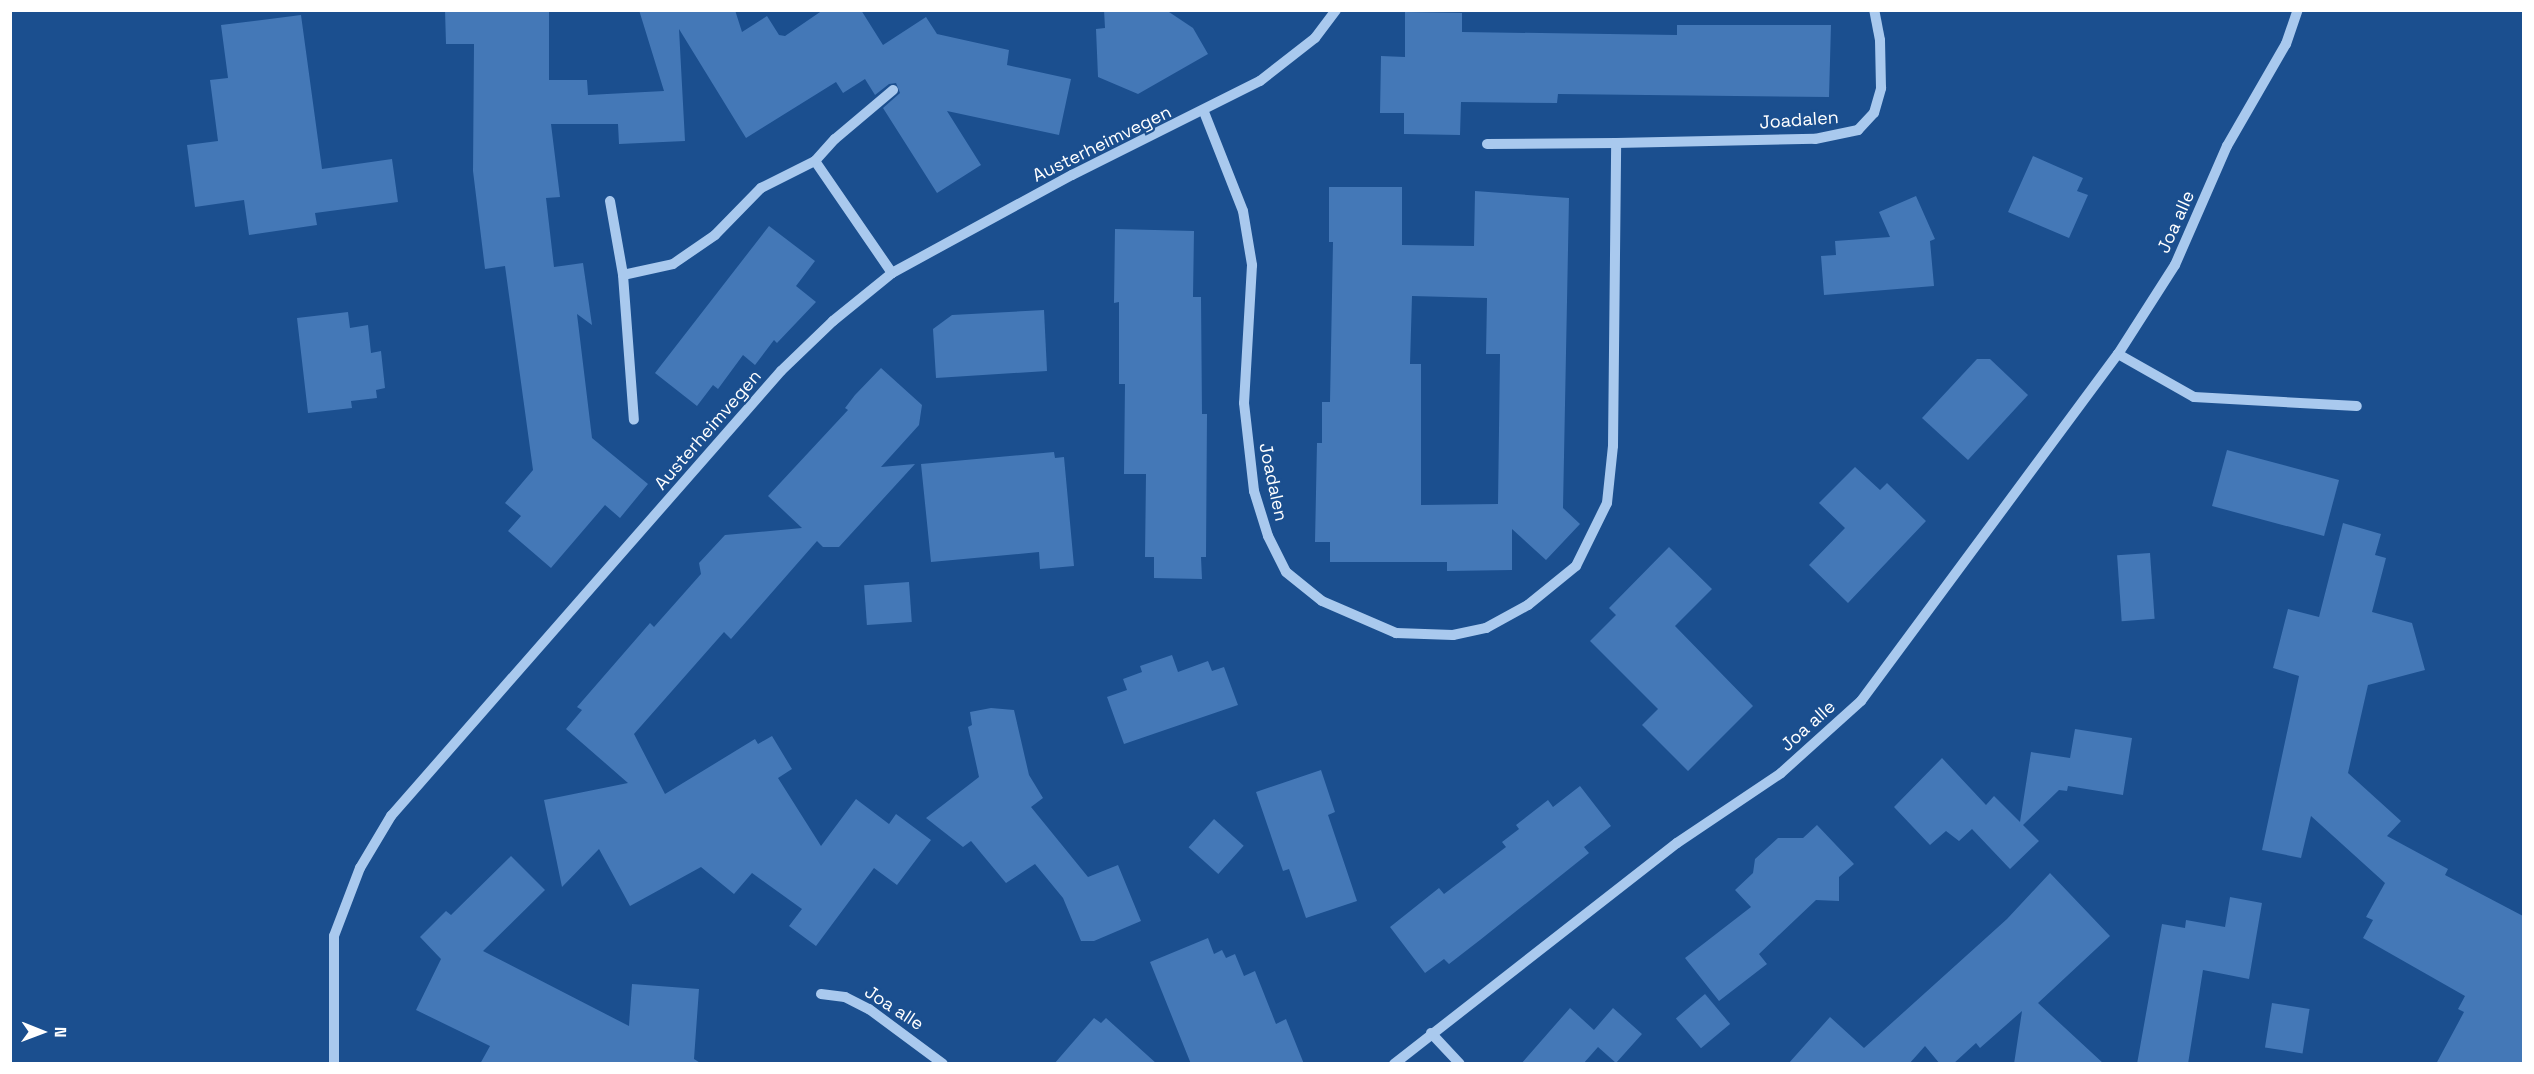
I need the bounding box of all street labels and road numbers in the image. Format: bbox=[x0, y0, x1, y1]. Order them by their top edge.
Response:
street label: Austerheimvegen bbox=[1029, 101, 1175, 187]
street label: Joadalen bbox=[1759, 106, 1839, 134]
street label: Joa alle bbox=[2153, 187, 2199, 257]
street label: Austerheimvegen bbox=[650, 366, 766, 494]
street label: Joadalen bbox=[1254, 441, 1292, 523]
street label: Joa alle bbox=[1776, 696, 1840, 756]
street label: Joa alle bbox=[860, 981, 928, 1035]

